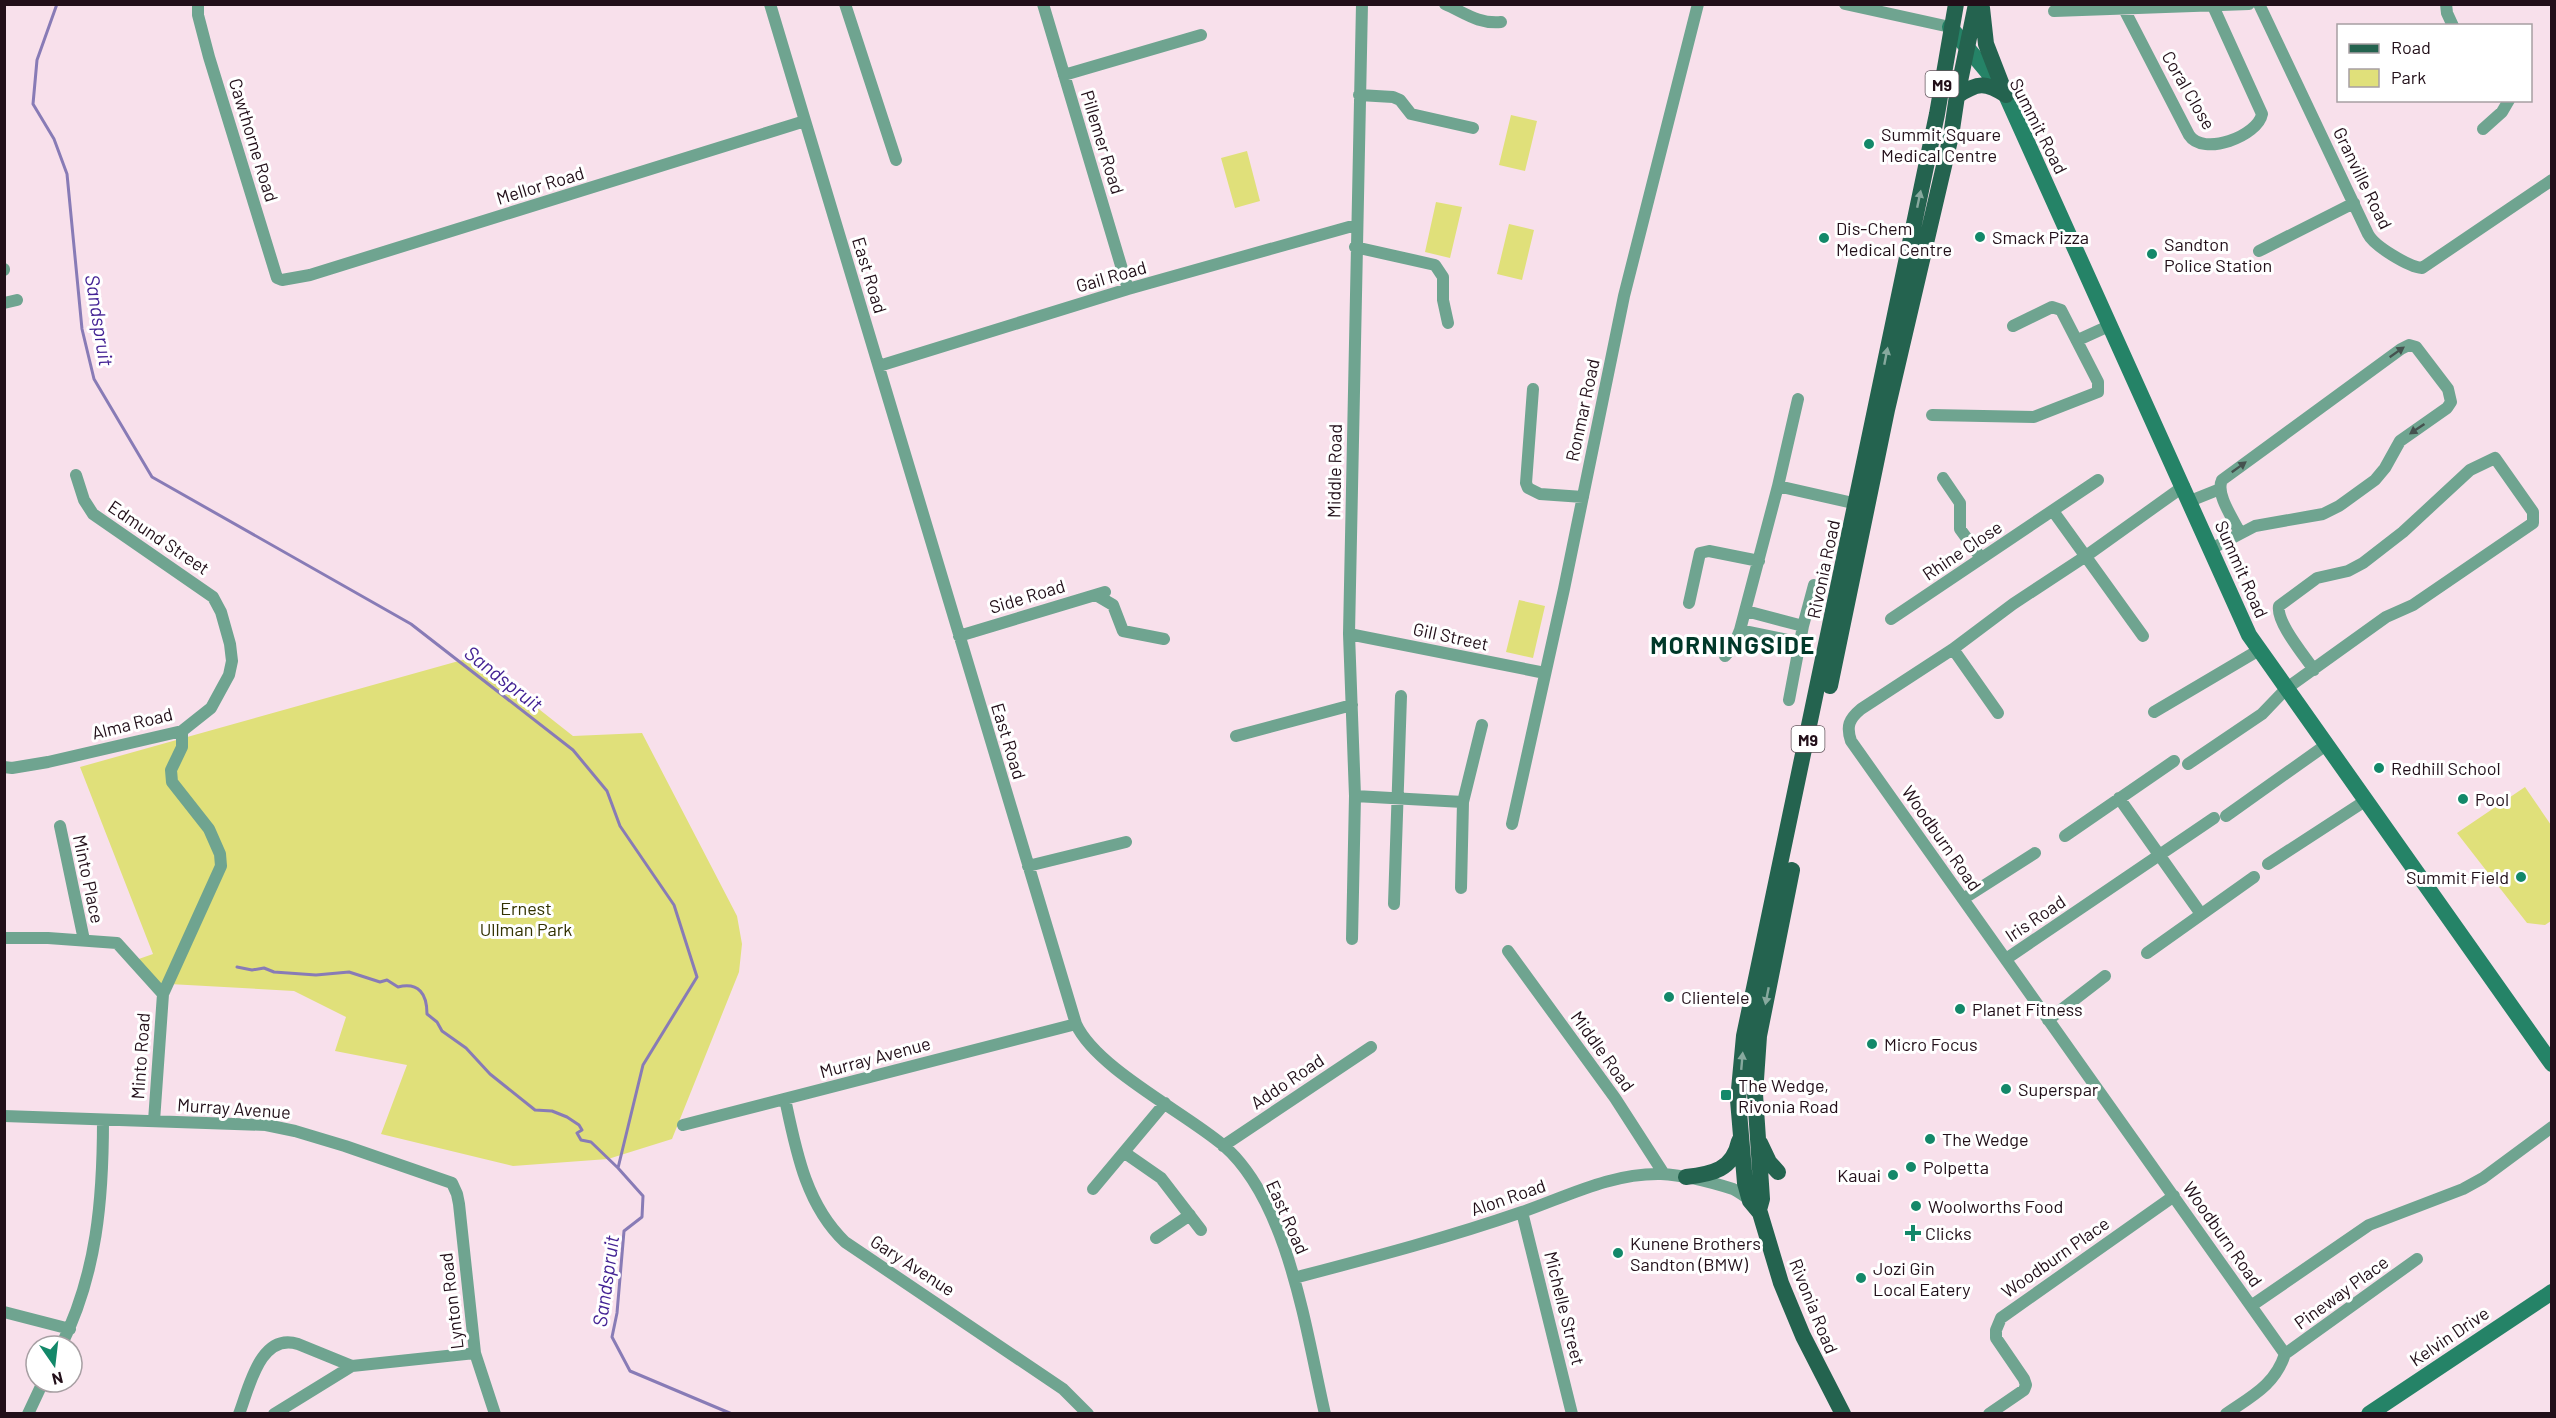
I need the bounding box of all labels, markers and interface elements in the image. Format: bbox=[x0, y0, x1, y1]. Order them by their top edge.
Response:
legend bbox=[2337, 24, 2532, 102]
text: Road bbox=[2391, 36, 2431, 58]
street label: Coral Close bbox=[2158, 47, 2220, 133]
text: Park bbox=[2391, 66, 2426, 88]
road number: M9 bbox=[1926, 71, 1958, 97]
street label: Summit Road bbox=[2005, 74, 2073, 178]
street label: Cawthorne Road bbox=[225, 76, 283, 204]
street label: Pillemer Road bbox=[1077, 87, 1129, 197]
place label: Summit Square Medical Centre bbox=[1881, 123, 2001, 166]
street label: Granville Road bbox=[2329, 123, 2397, 233]
marker: Summit Square Medical Centre bbox=[1862, 137, 1876, 151]
street label: Mellor Road bbox=[494, 161, 586, 209]
one-way arrow bbox=[1915, 189, 1924, 208]
place label: Dis-Chem Medical Centre bbox=[1836, 217, 1952, 260]
place label: Smack Pizza bbox=[1992, 226, 2089, 248]
marker: Smack Pizza bbox=[1973, 230, 1987, 244]
marker: Dis-Chem Medical Centre bbox=[1817, 231, 1831, 245]
place label: Sandton Police Station bbox=[2164, 233, 2272, 276]
street label: East Road bbox=[848, 234, 892, 316]
marker: Sandton Police Station bbox=[2145, 247, 2159, 261]
street label: Gail Road bbox=[1073, 255, 1149, 297]
water label: Sandspruit bbox=[81, 273, 119, 367]
one-way arrow bbox=[1882, 346, 1891, 365]
one-way arrow bbox=[2388, 346, 2404, 358]
street label: Ronmar Road bbox=[1560, 357, 1604, 463]
one-way arrow bbox=[2409, 423, 2425, 435]
street label: Middle Road bbox=[1322, 424, 1346, 518]
one-way arrow bbox=[2231, 461, 2247, 473]
street label: Edmund Street bbox=[104, 495, 214, 579]
street label: Rhine Close bbox=[1918, 515, 2006, 585]
street label: Summit Road bbox=[2211, 517, 2273, 621]
street label: Rivonia Road bbox=[1802, 518, 1844, 620]
street label: Side Road bbox=[987, 574, 1067, 618]
street label: Gill Street bbox=[1411, 617, 1491, 655]
district label: MORNINGSIDE bbox=[1650, 630, 1816, 659]
water label: Sandspruit bbox=[460, 640, 548, 716]
street label: East Road bbox=[987, 700, 1031, 782]
street label: Alma Road bbox=[89, 702, 175, 744]
road number: M9 bbox=[1792, 726, 1824, 752]
place label: Redhill School bbox=[2391, 757, 2501, 779]
marker: Redhill School bbox=[2372, 761, 2386, 775]
street label: Woodburn Road bbox=[1898, 781, 1986, 895]
place label: Pool bbox=[2475, 788, 2509, 810]
marker: Pool bbox=[2456, 792, 2470, 806]
street label: Minto Place bbox=[69, 833, 109, 925]
place label: Summit Field bbox=[2406, 866, 2509, 888]
marker: Summit Field bbox=[2514, 870, 2528, 884]
street label: Iris Road bbox=[2001, 890, 2069, 946]
park label: Ernest Ullman Park bbox=[480, 897, 572, 940]
place label: Clientele bbox=[1681, 986, 1750, 1008]
one-way arrow bbox=[1762, 987, 1771, 1006]
marker: Clientele bbox=[1662, 990, 1676, 1004]
place label: Planet Fitness bbox=[1972, 998, 2083, 1020]
marker: Planet Fitness bbox=[1953, 1002, 1967, 1016]
street label: Middle Road bbox=[1566, 1006, 1640, 1096]
street label: Minto Road bbox=[126, 1012, 154, 1100]
street label: Murray Avenue bbox=[817, 1032, 933, 1082]
place label: Micro Focus bbox=[1884, 1033, 1978, 1055]
marker: Micro Focus bbox=[1865, 1037, 1879, 1051]
street label: Addo Road bbox=[1246, 1049, 1328, 1113]
one-way arrow bbox=[1737, 1052, 1747, 1071]
place label: The Wedge, Rivonia Road bbox=[1738, 1074, 1839, 1117]
place label: Superspar bbox=[2018, 1078, 2099, 1100]
marker: Superspar bbox=[1999, 1082, 2013, 1096]
marker: The Wedge, Rivonia Road bbox=[1719, 1088, 1733, 1102]
street label: Murray Avenue bbox=[176, 1093, 292, 1123]
place label: The Wedge bbox=[1942, 1128, 2029, 1150]
marker: The Wedge bbox=[1923, 1132, 1937, 1146]
place label: Polpetta bbox=[1923, 1156, 1989, 1178]
marker: Polpetta bbox=[1904, 1160, 1918, 1174]
place label: Kauai bbox=[1837, 1164, 1881, 1186]
marker: Kauai bbox=[1886, 1168, 1900, 1182]
street label: Alon Road bbox=[1468, 1174, 1548, 1220]
street label: East Road bbox=[1262, 1177, 1314, 1257]
street label: Woodburn Road bbox=[2179, 1177, 2267, 1291]
place label: Woolworths Food bbox=[1928, 1195, 2063, 1217]
marker: Woolworths Food bbox=[1909, 1199, 1923, 1213]
street label: Woodburn Place bbox=[1997, 1212, 2113, 1302]
place label: Clicks bbox=[1925, 1222, 1972, 1244]
marker: Clicks bbox=[1906, 1226, 1920, 1240]
street label: Gary Avenue bbox=[867, 1230, 959, 1300]
place label: Kunene Brothers Sandton (BMW) bbox=[1630, 1232, 1761, 1275]
water label: Sandspruit bbox=[587, 1234, 623, 1328]
marker: Kunene Brothers Sandton (BMW) bbox=[1611, 1246, 1625, 1260]
street label: Michelle Street bbox=[1540, 1249, 1590, 1367]
street label: Lynton Road bbox=[434, 1251, 468, 1351]
street label: Pineway Place bbox=[2290, 1251, 2392, 1333]
street label: Rivonia Road bbox=[1785, 1255, 1843, 1357]
place label: Jozi Gin Local Eatery bbox=[1873, 1257, 1971, 1300]
marker: Jozi Gin Local Eatery bbox=[1854, 1271, 1868, 1285]
street label: Kelvin Drive bbox=[2405, 1301, 2493, 1371]
north arrow bbox=[24, 1334, 84, 1394]
text: N bbox=[50, 1369, 65, 1390]

